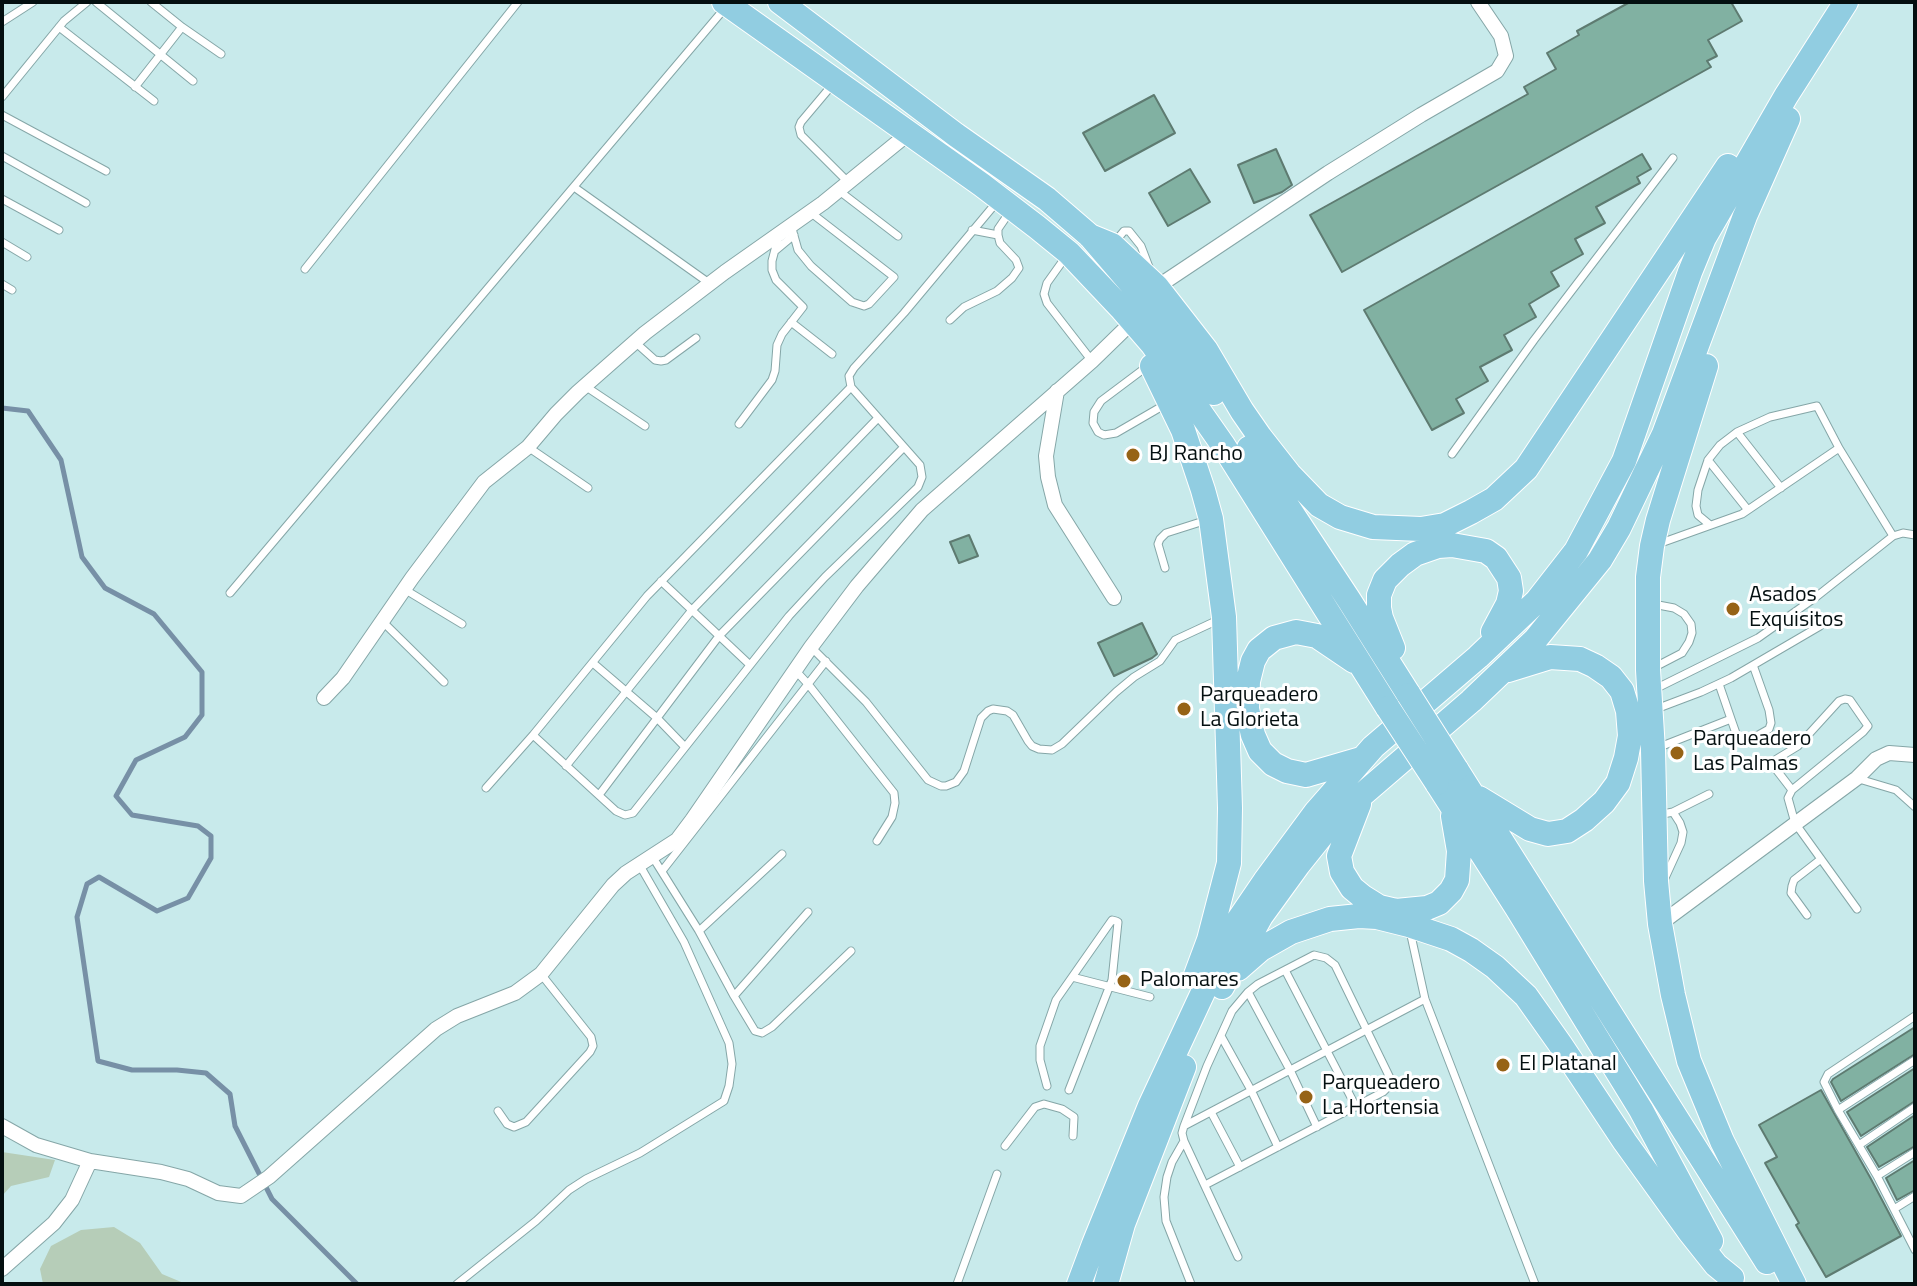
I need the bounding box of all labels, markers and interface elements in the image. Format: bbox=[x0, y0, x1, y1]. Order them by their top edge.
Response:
place label: BJ Rancho bbox=[1149, 442, 1243, 468]
marker: BJ Rancho bbox=[1124, 446, 1142, 464]
place label: Asados Exquisitos bbox=[1749, 583, 1844, 634]
marker: Asados Exquisitos bbox=[1724, 600, 1742, 618]
place label: Parqueadero La Glorieta bbox=[1200, 683, 1318, 734]
marker: Parqueadero La Glorieta bbox=[1175, 700, 1193, 718]
place label: Parqueadero Las Palmas bbox=[1693, 727, 1811, 778]
marker: Parqueadero Las Palmas bbox=[1668, 744, 1686, 762]
place label: Palomares bbox=[1140, 968, 1239, 994]
marker: Palomares bbox=[1115, 972, 1133, 990]
place label: El Platanal bbox=[1519, 1052, 1617, 1078]
marker: El Platanal bbox=[1494, 1056, 1512, 1074]
place label: Parqueadero La Hortensia bbox=[1322, 1071, 1440, 1122]
marker: Parqueadero La Hortensia bbox=[1297, 1088, 1315, 1106]

